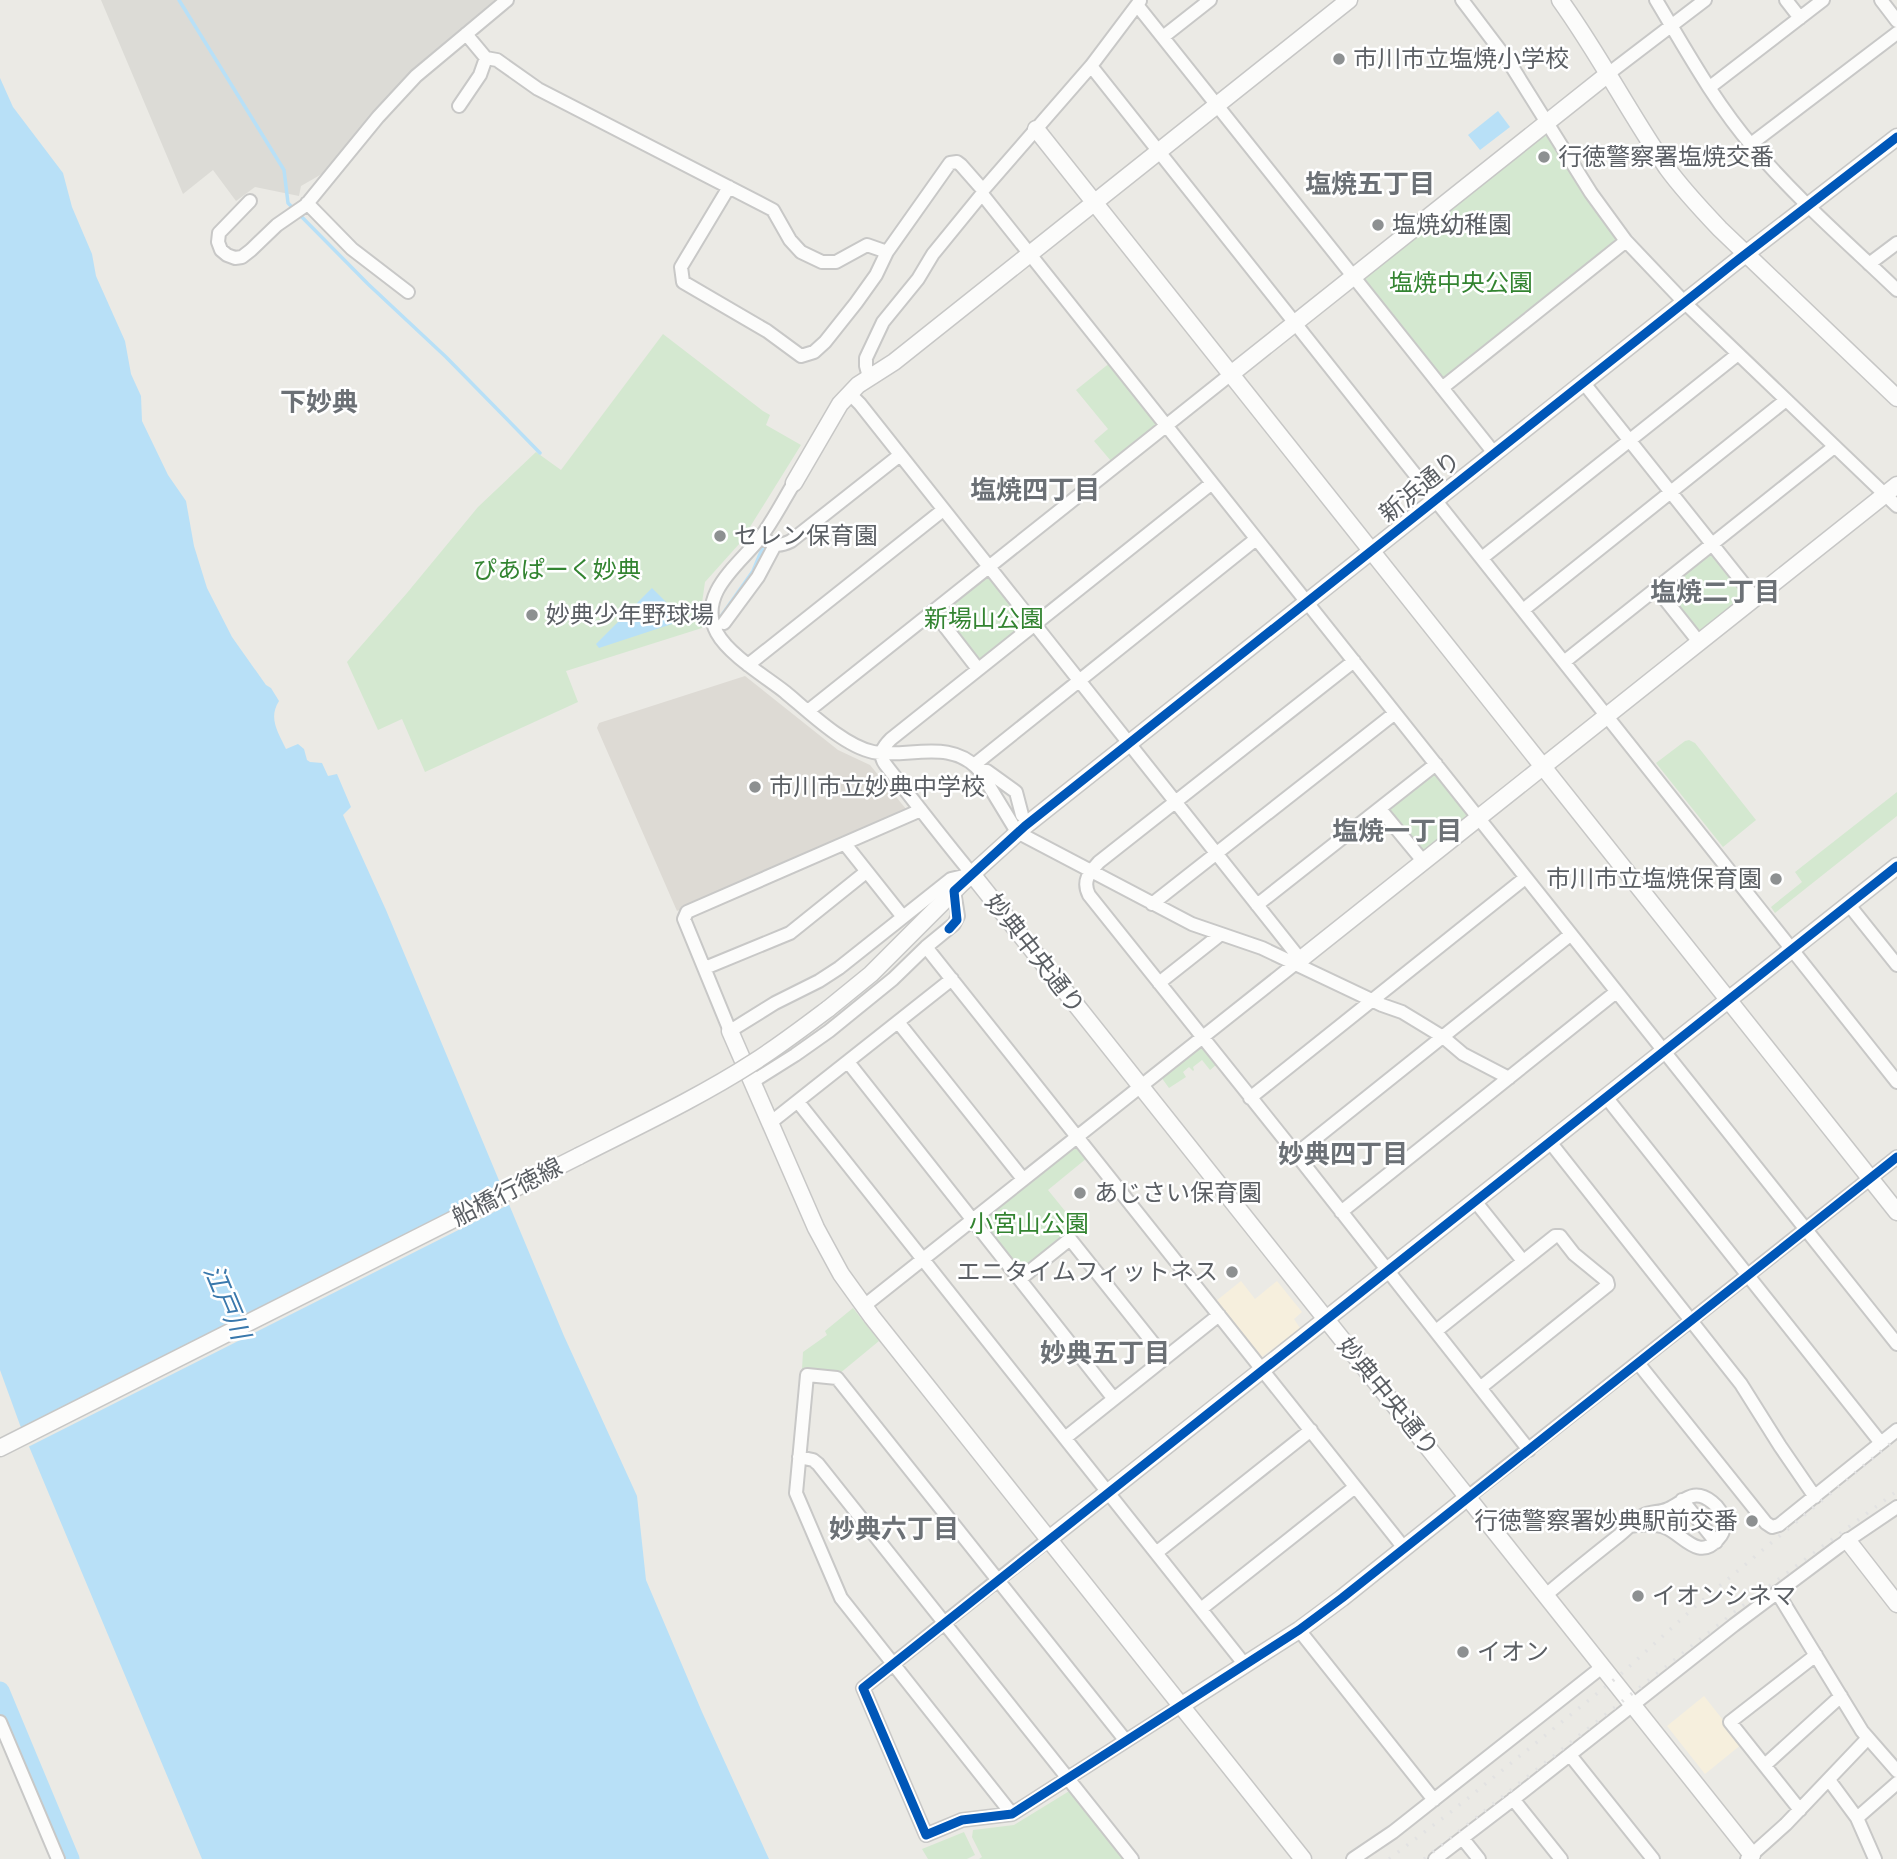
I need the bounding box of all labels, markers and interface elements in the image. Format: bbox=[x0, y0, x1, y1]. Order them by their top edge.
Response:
place label: 市川市立塩焼小学校 bbox=[1353, 45, 1569, 73]
marker: 市川市立塩焼小学校 bbox=[1331, 51, 1347, 67]
place label: 行徳警察署塩焼交番 bbox=[1558, 143, 1774, 171]
marker: 行徳警察署塩焼交番 bbox=[1536, 149, 1552, 165]
district label: 塩焼五丁目 bbox=[1305, 169, 1435, 199]
place label: 塩焼幼稚園 bbox=[1392, 211, 1512, 239]
marker: 塩焼幼稚園 bbox=[1370, 217, 1386, 233]
park label: 塩焼中央公園 bbox=[1389, 269, 1533, 297]
district label: 下妙典 bbox=[280, 387, 358, 417]
street label: 新浜通り bbox=[1374, 446, 1466, 528]
district label: 塩焼四丁目 bbox=[970, 475, 1100, 505]
place label: セレン保育園 bbox=[734, 522, 878, 550]
marker: セレン保育園 bbox=[712, 528, 728, 544]
park label: ぴあぱーく妙典 bbox=[473, 556, 641, 584]
district label: 塩焼二丁目 bbox=[1650, 577, 1780, 607]
place label: 妙典少年野球場 bbox=[546, 601, 714, 629]
park label: 新場山公園 bbox=[924, 605, 1044, 633]
marker: 妙典少年野球場 bbox=[524, 607, 540, 623]
place label: 市川市立妙典中学校 bbox=[769, 773, 985, 801]
marker: 市川市立妙典中学校 bbox=[747, 779, 763, 795]
district label: 塩焼一丁目 bbox=[1332, 816, 1462, 846]
place label: 市川市立塩焼保育園 bbox=[1546, 865, 1762, 893]
marker: 市川市立塩焼保育園 bbox=[1768, 871, 1784, 887]
street label: 妙典中央通り bbox=[980, 889, 1090, 1019]
district label: 妙典四丁目 bbox=[1278, 1139, 1408, 1169]
street label: 船橋行徳線 bbox=[447, 1152, 567, 1232]
place label: あじさい保育園 bbox=[1094, 1179, 1262, 1207]
marker: あじさい保育園 bbox=[1072, 1185, 1088, 1201]
park label: 小宮山公園 bbox=[969, 1210, 1089, 1238]
place label: エニタイムフィットネス bbox=[956, 1258, 1218, 1286]
water label: 江戸川 bbox=[198, 1260, 257, 1347]
marker: エニタイムフィットネス bbox=[1224, 1264, 1240, 1280]
street label: 妙典中央通り bbox=[1332, 1332, 1444, 1462]
district label: 妙典五丁目 bbox=[1040, 1338, 1170, 1368]
place label: 行徳警察署妙典駅前交番 bbox=[1474, 1507, 1738, 1535]
marker: 行徳警察署妙典駅前交番 bbox=[1744, 1513, 1760, 1529]
district label: 妙典六丁目 bbox=[829, 1514, 959, 1544]
place label: イオンシネマ bbox=[1652, 1582, 1796, 1610]
marker: イオンシネマ bbox=[1630, 1588, 1646, 1604]
place label: イオン bbox=[1477, 1638, 1549, 1666]
marker: イオン bbox=[1455, 1644, 1471, 1660]

